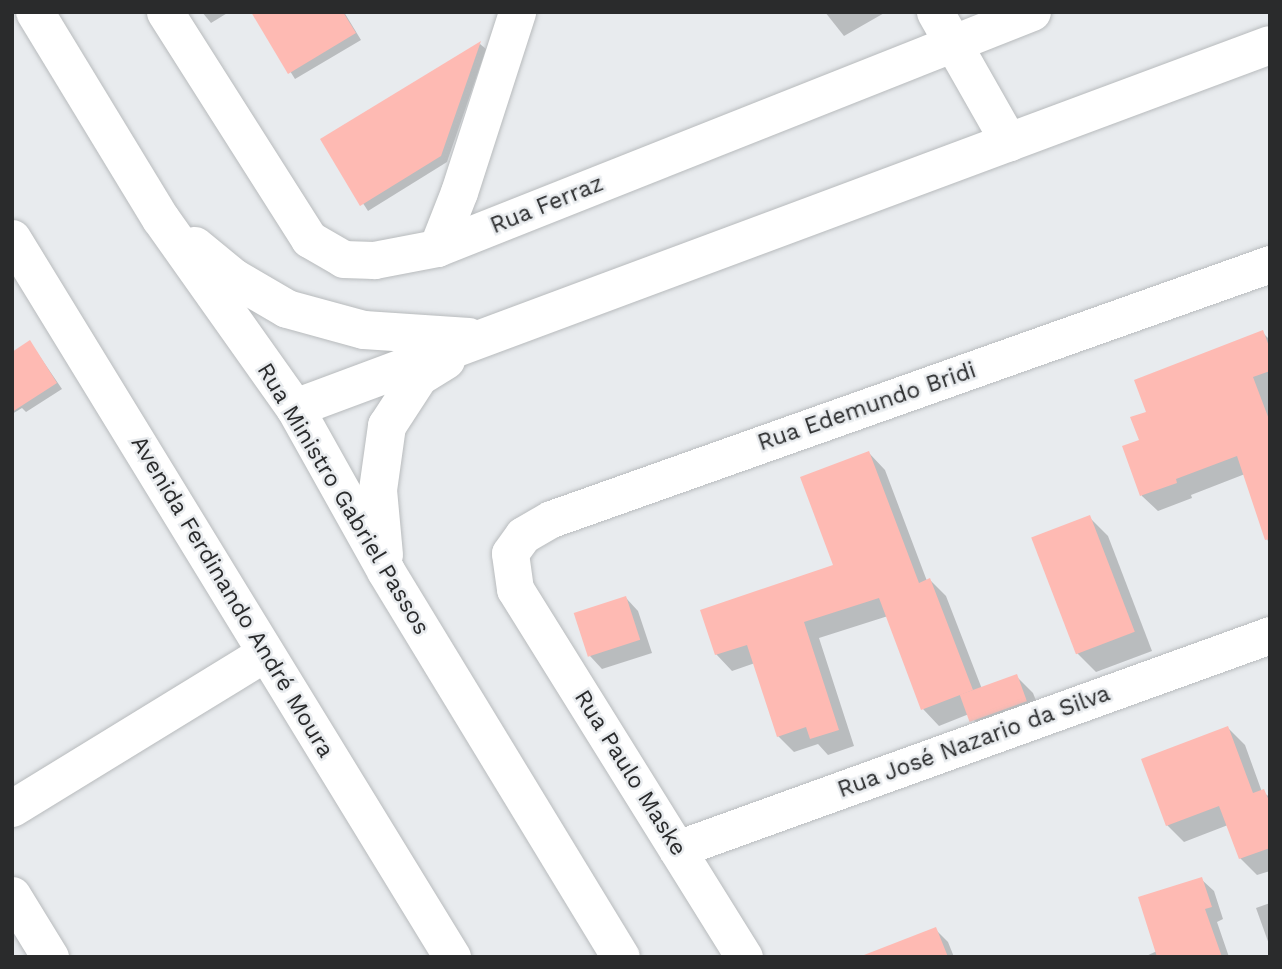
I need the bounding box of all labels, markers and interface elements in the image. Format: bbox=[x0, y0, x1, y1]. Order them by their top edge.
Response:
street label: Rua Ferraz bbox=[486, 170, 608, 240]
street label: Rua Ministro Gabriel Passos bbox=[250, 357, 436, 641]
street label: Rua Edemundo Bridi bbox=[754, 357, 980, 457]
street label: Avenida Ferdinando André Moura bbox=[124, 430, 340, 764]
street label: Rua José Nazario da Silva bbox=[833, 680, 1115, 804]
street label: Rua Paulo Maske bbox=[568, 685, 692, 861]

